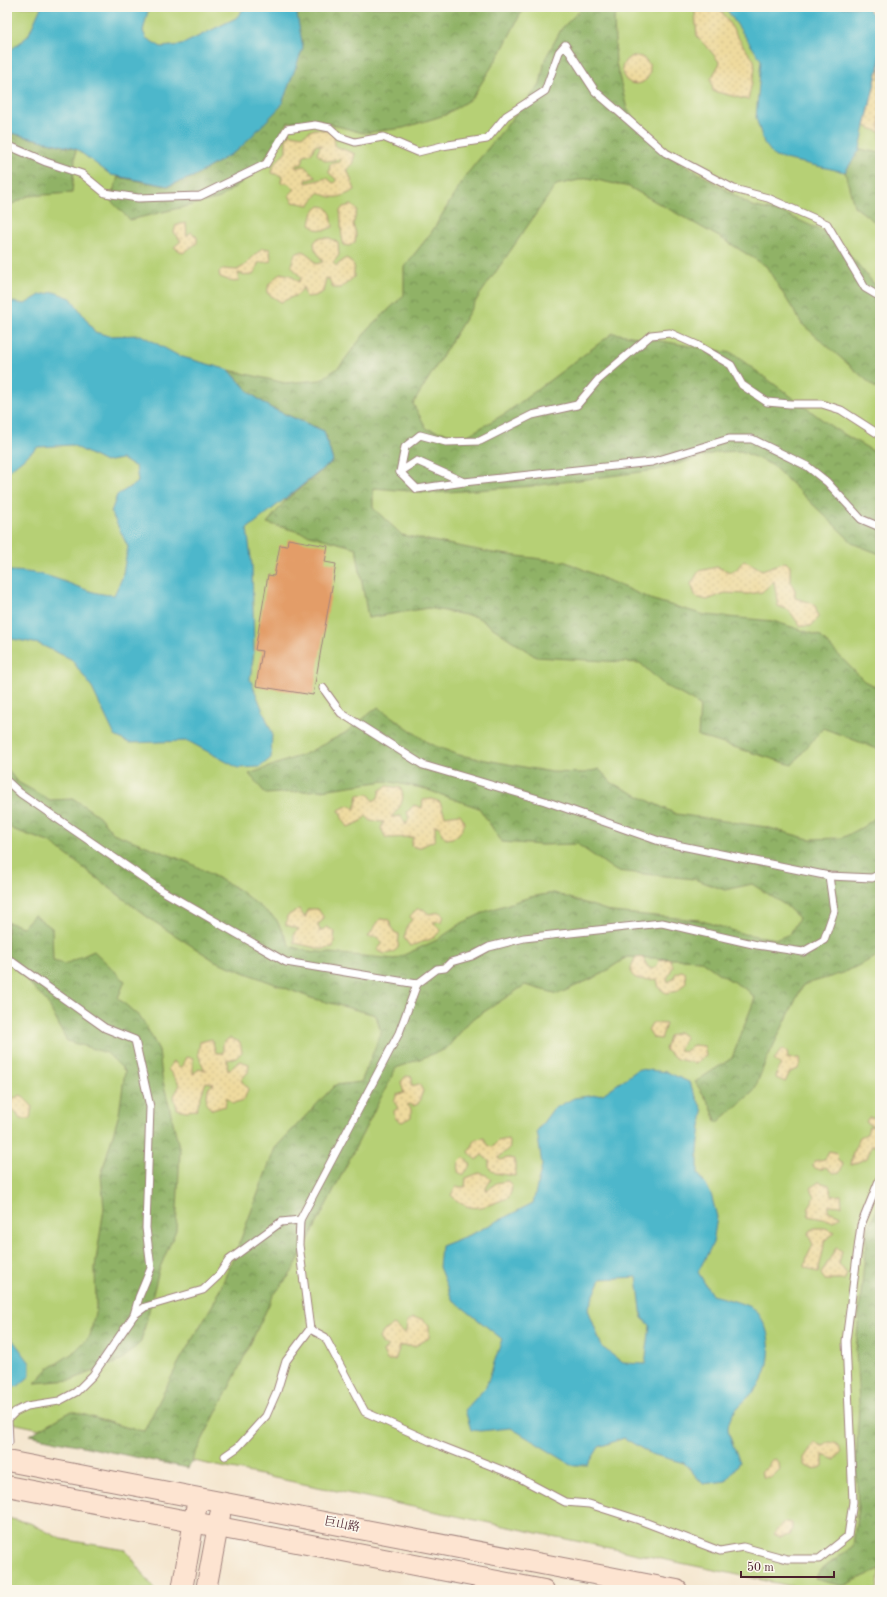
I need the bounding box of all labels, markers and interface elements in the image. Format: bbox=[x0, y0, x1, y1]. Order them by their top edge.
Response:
street label: 巨山路 bbox=[323, 1514, 361, 1534]
scale bar bbox=[741, 1553, 834, 1579]
text: 50 m bbox=[747, 1561, 774, 1574]

